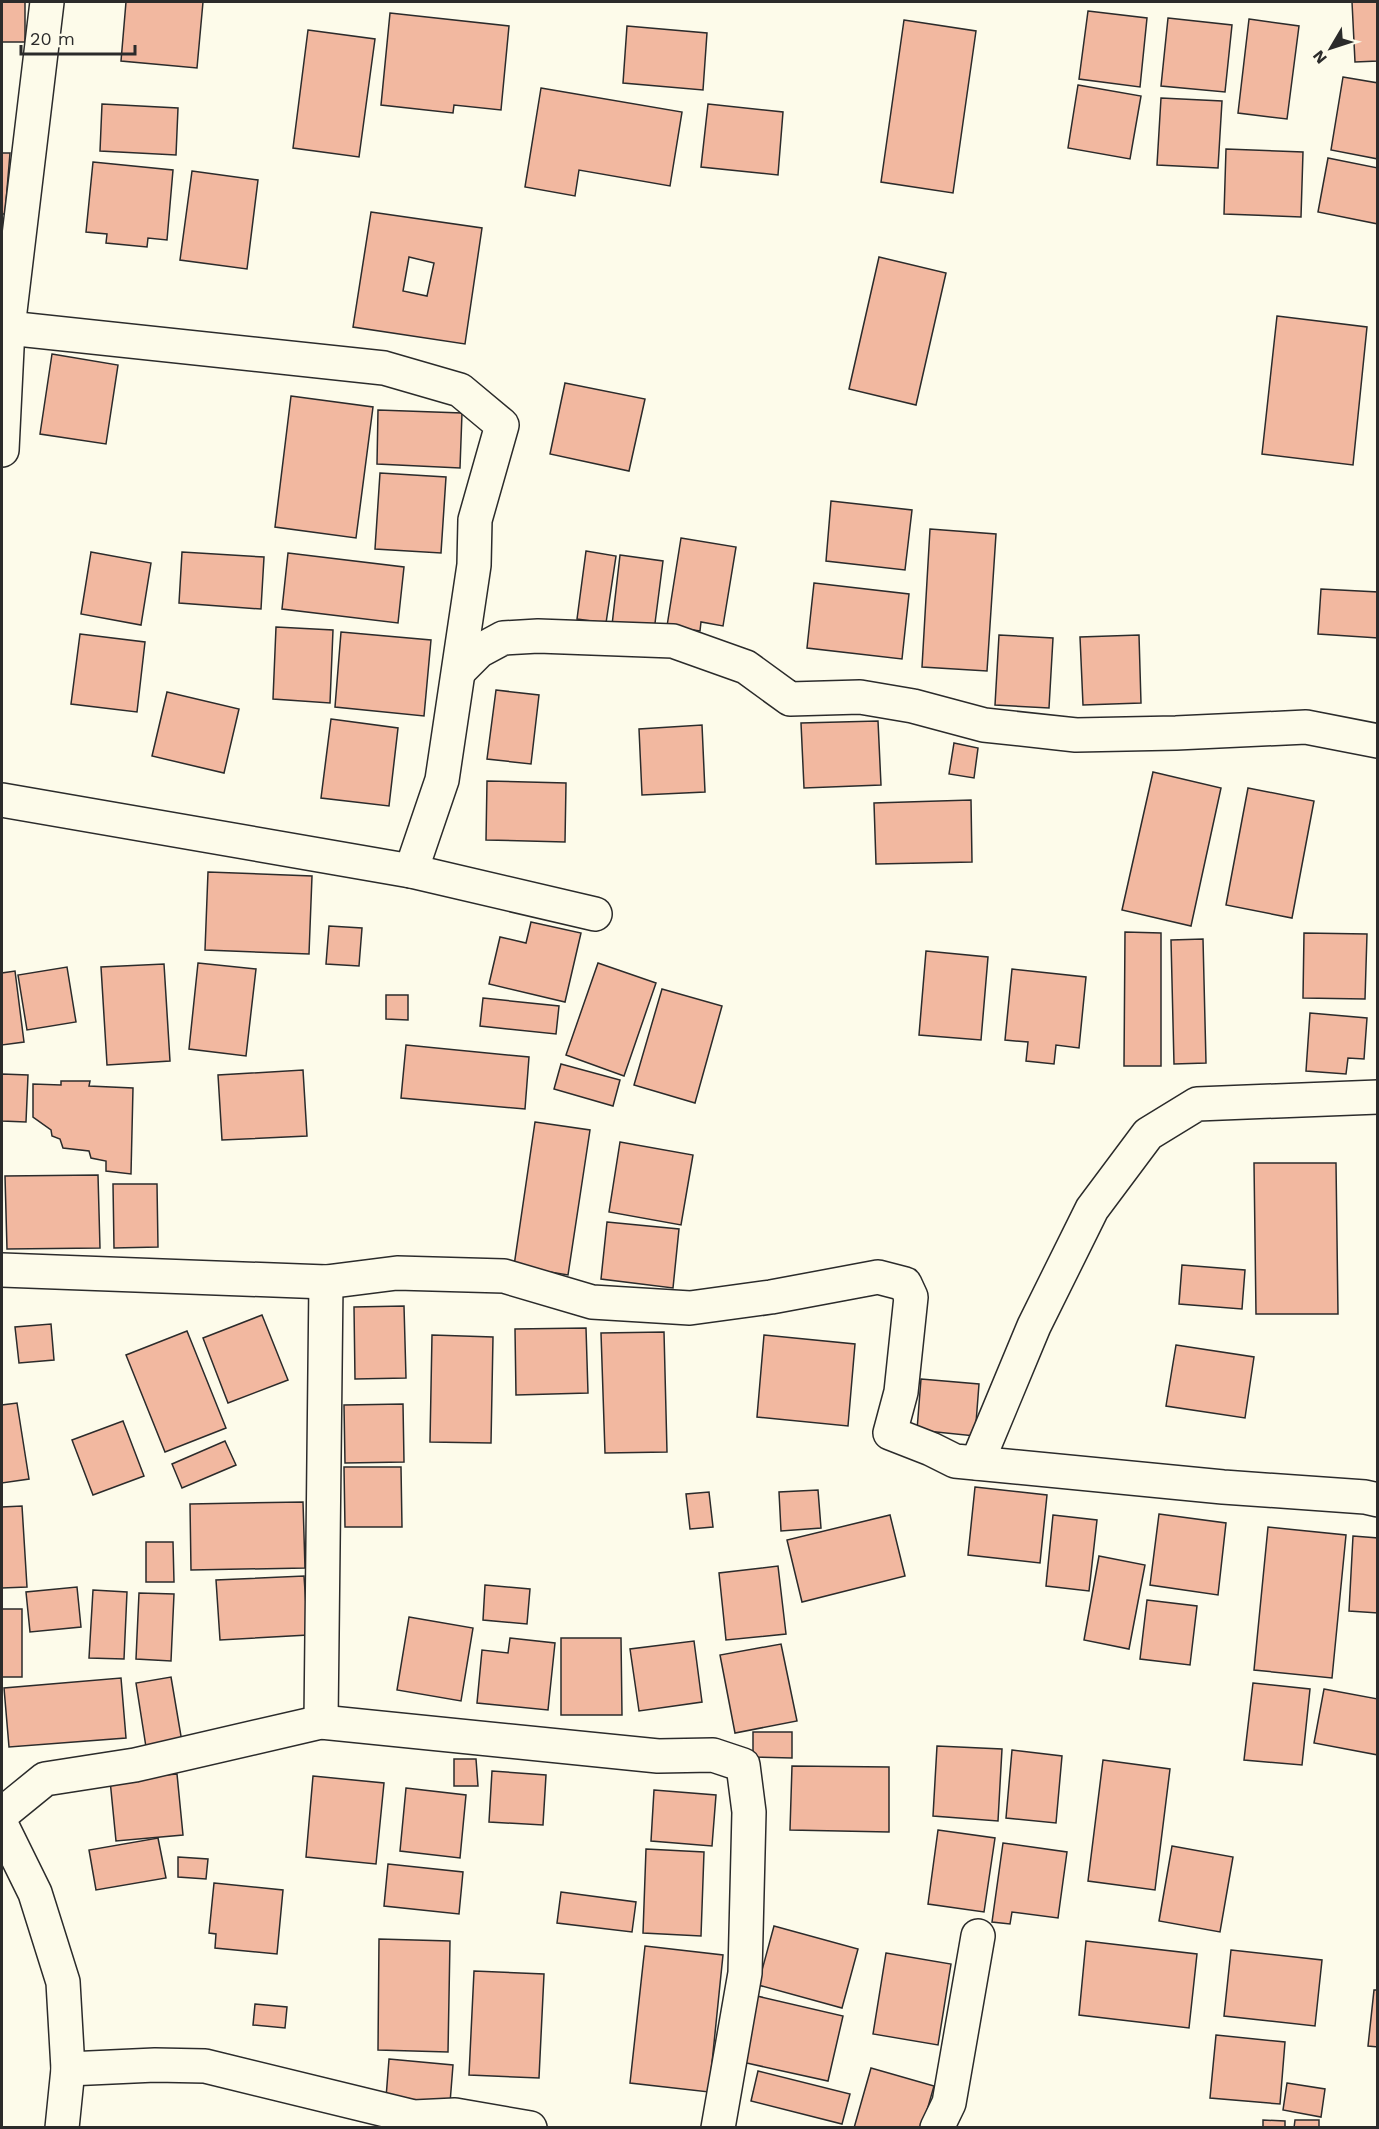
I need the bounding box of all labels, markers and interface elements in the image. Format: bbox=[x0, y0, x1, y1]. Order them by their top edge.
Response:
scale bar bbox=[21, 18, 135, 56]
north arrow bbox=[1301, 18, 1361, 78]
text: 20 m bbox=[30, 28, 75, 49]
text: N bbox=[1309, 47, 1331, 68]

